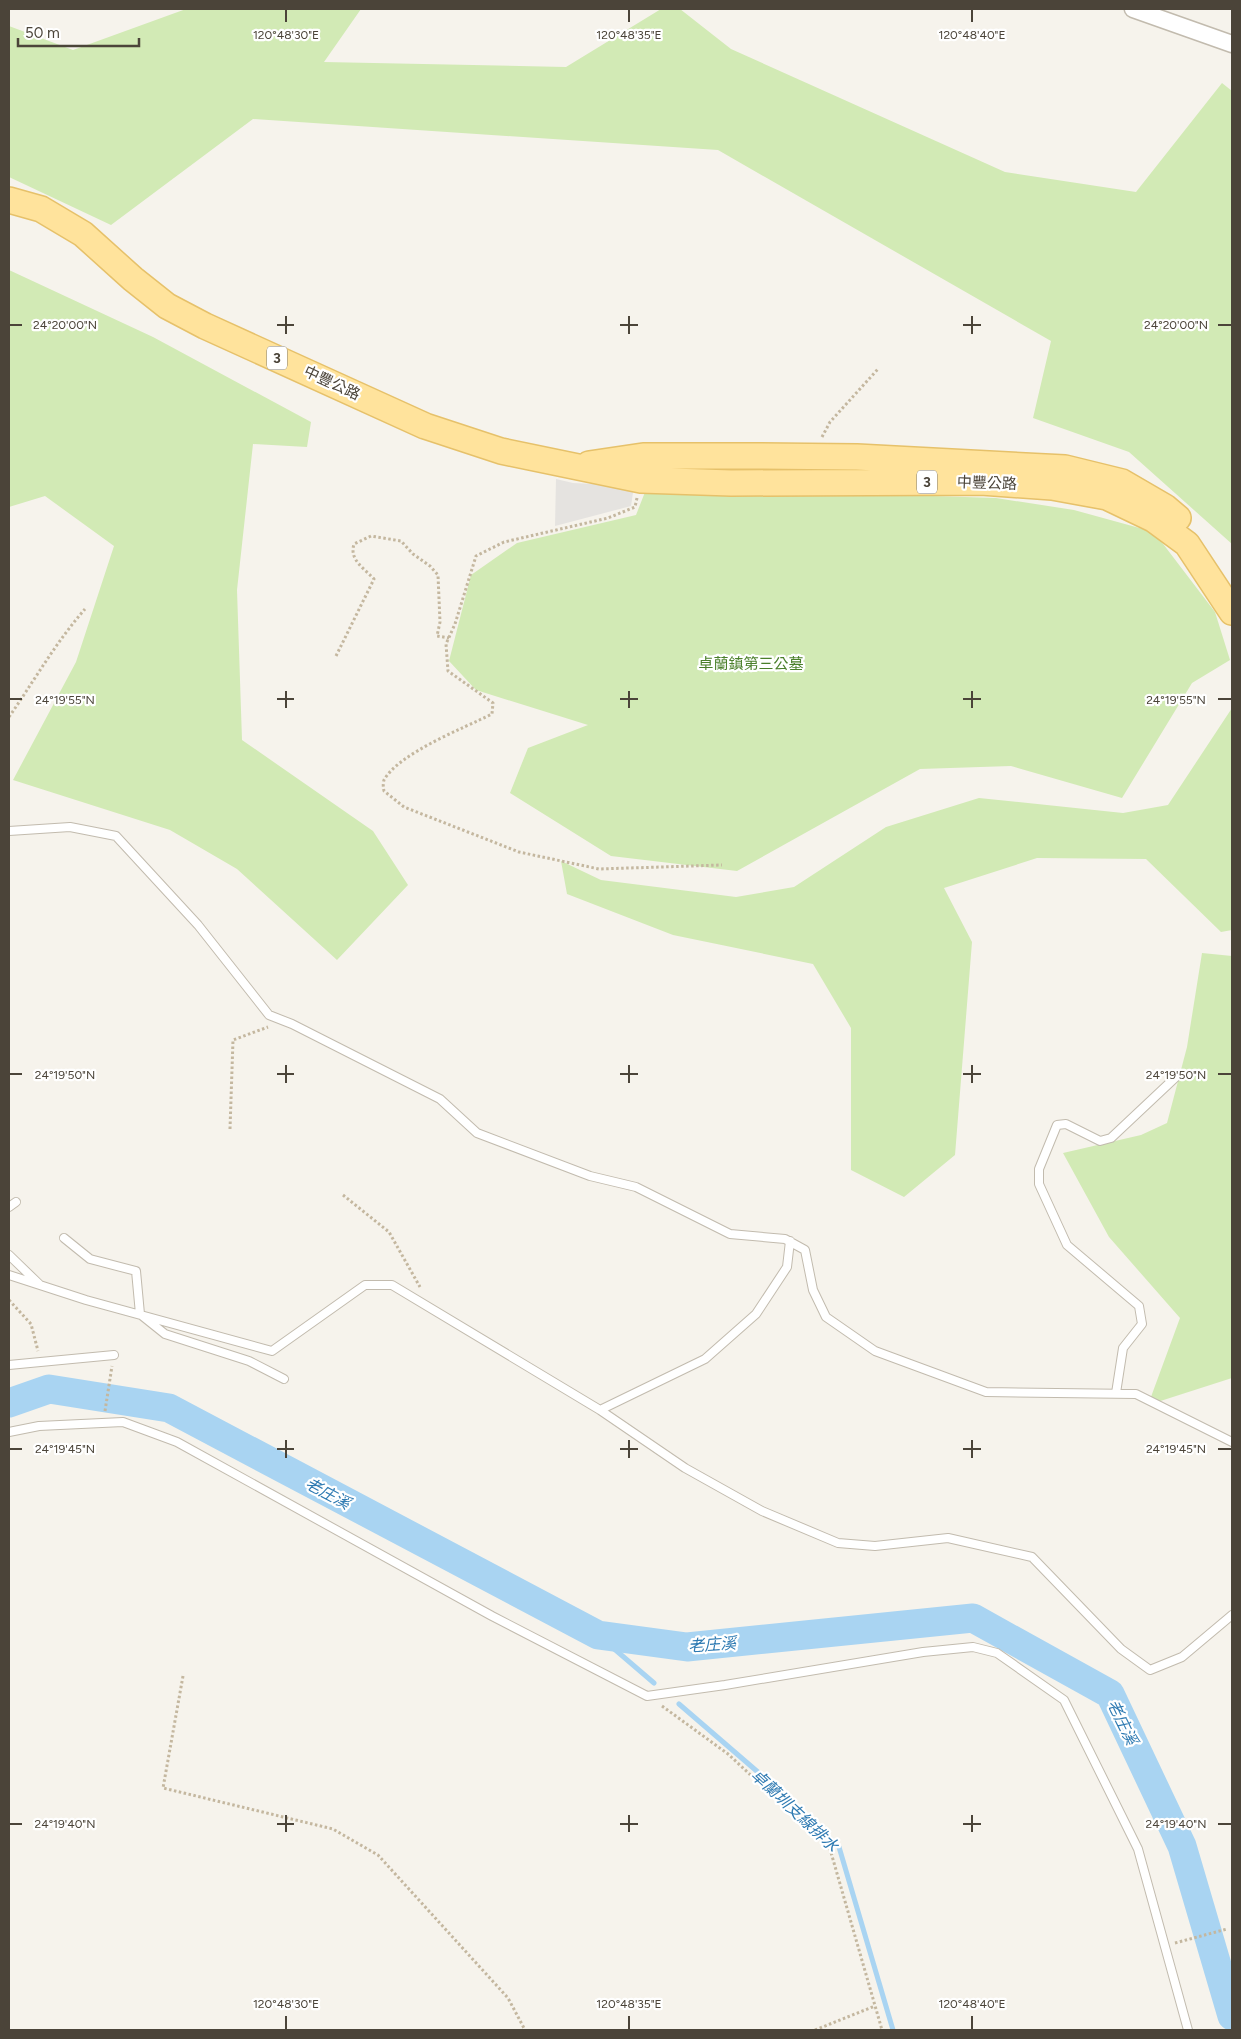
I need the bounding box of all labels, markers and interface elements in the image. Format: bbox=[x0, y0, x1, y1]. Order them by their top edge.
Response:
scale bar bbox=[18, 15, 139, 47]
text: 50 m bbox=[25, 24, 60, 42]
text: 120°48'30"E bbox=[253, 28, 319, 42]
text: 120°48'35"E bbox=[596, 28, 662, 42]
text: 120°48'40"E bbox=[938, 28, 1006, 42]
text: 24°20'00"N bbox=[33, 318, 97, 332]
text: 24°20'00"N bbox=[1144, 318, 1208, 332]
road number: 3 bbox=[267, 346, 287, 369]
street label: 中豐公路 bbox=[301, 362, 363, 404]
road number: 3 bbox=[917, 471, 937, 494]
street label: 中豐公路 bbox=[957, 473, 1017, 493]
park label: 卓蘭鎮第三公墓 bbox=[698, 655, 804, 673]
text: 24°19'55"N bbox=[35, 693, 95, 707]
text: 24°19'55"N bbox=[1146, 693, 1206, 707]
text: 24°19'50"N bbox=[35, 1068, 95, 1082]
text: 24°19'50"N bbox=[1146, 1068, 1206, 1082]
text: 24°19'45"N bbox=[35, 1442, 95, 1456]
text: 24°19'45"N bbox=[1146, 1442, 1206, 1456]
water label: 老庄溪 bbox=[302, 1474, 355, 1514]
water label: 老庄溪 bbox=[687, 1633, 739, 1656]
water label: 老庄溪 bbox=[1103, 1696, 1142, 1750]
water label: 卓蘭圳支線排水 bbox=[747, 1765, 843, 1856]
text: 24°19'40"N bbox=[34, 1817, 96, 1831]
text: 24°19'40"N bbox=[1145, 1817, 1207, 1831]
text: 120°48'30"E bbox=[253, 1997, 319, 2011]
text: 120°48'35"E bbox=[596, 1997, 662, 2011]
text: 120°48'40"E bbox=[938, 1997, 1006, 2011]

